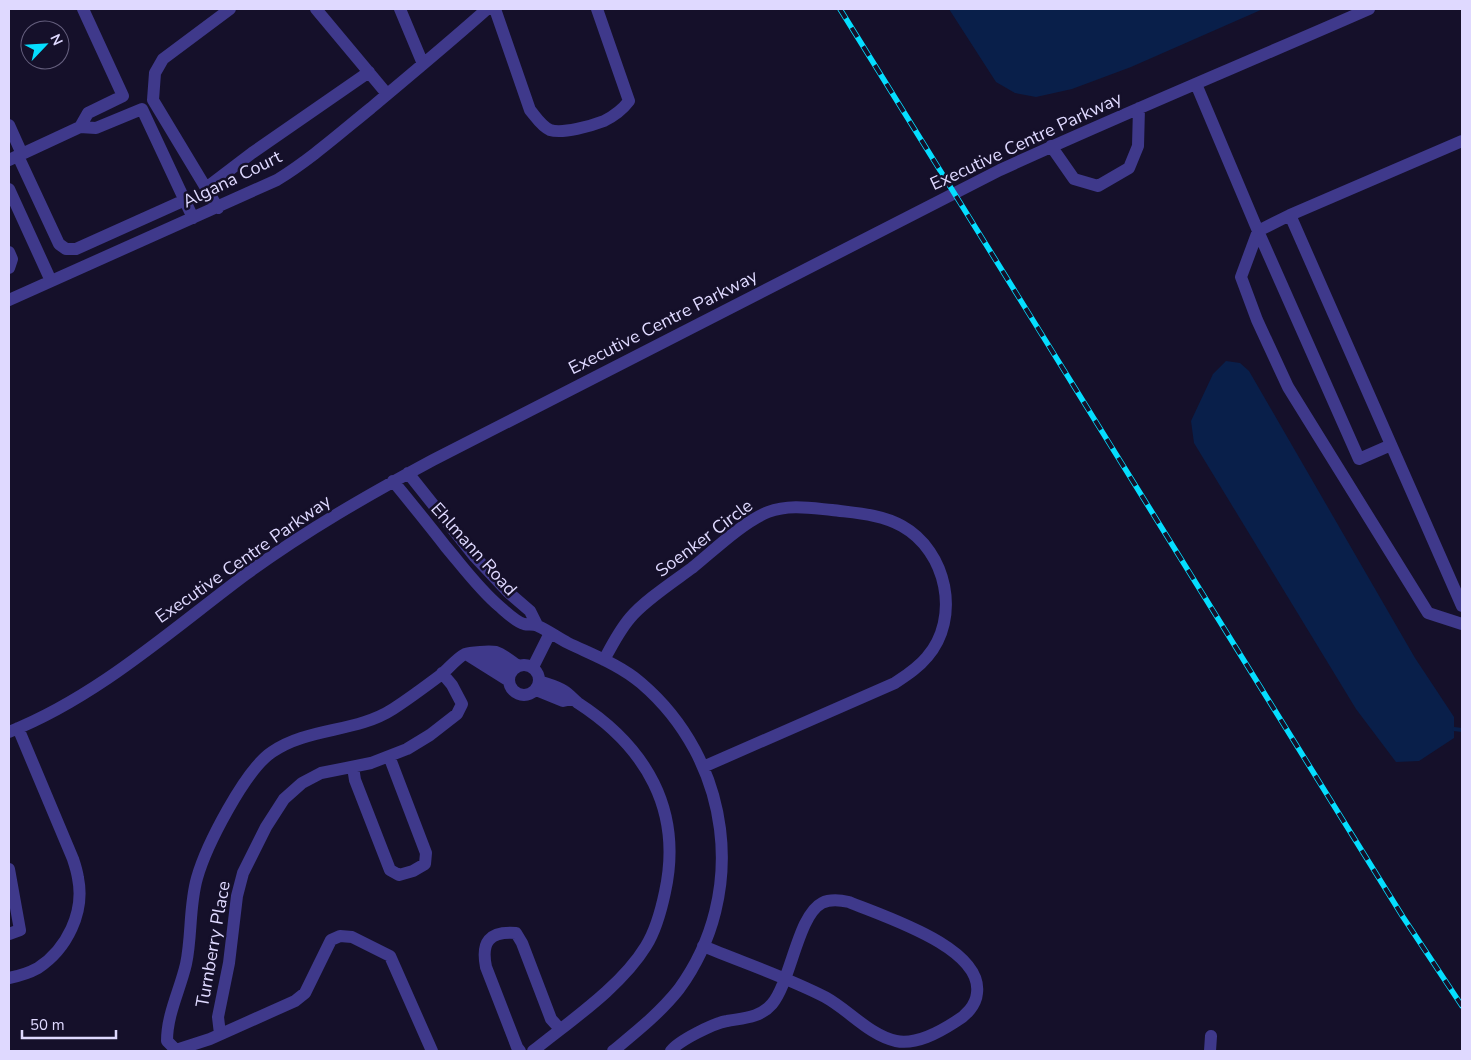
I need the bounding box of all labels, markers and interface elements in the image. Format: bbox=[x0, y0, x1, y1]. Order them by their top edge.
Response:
north arrow bbox=[20, 20, 70, 70]
text: N bbox=[46, 31, 67, 48]
street label: Executive Centre Parkway bbox=[926, 86, 1126, 196]
street label: Algana Court bbox=[178, 144, 286, 213]
street label: Executive Centre Parkway bbox=[564, 264, 762, 380]
street label: Executive Centre Parkway bbox=[151, 489, 336, 629]
street label: Soenker Circle bbox=[650, 493, 758, 583]
street label: Ehlmann Road bbox=[426, 497, 522, 601]
street label: Turnberry Place bbox=[190, 879, 236, 1009]
scale bar bbox=[22, 1008, 116, 1040]
text: 50 m bbox=[30, 1015, 65, 1035]

